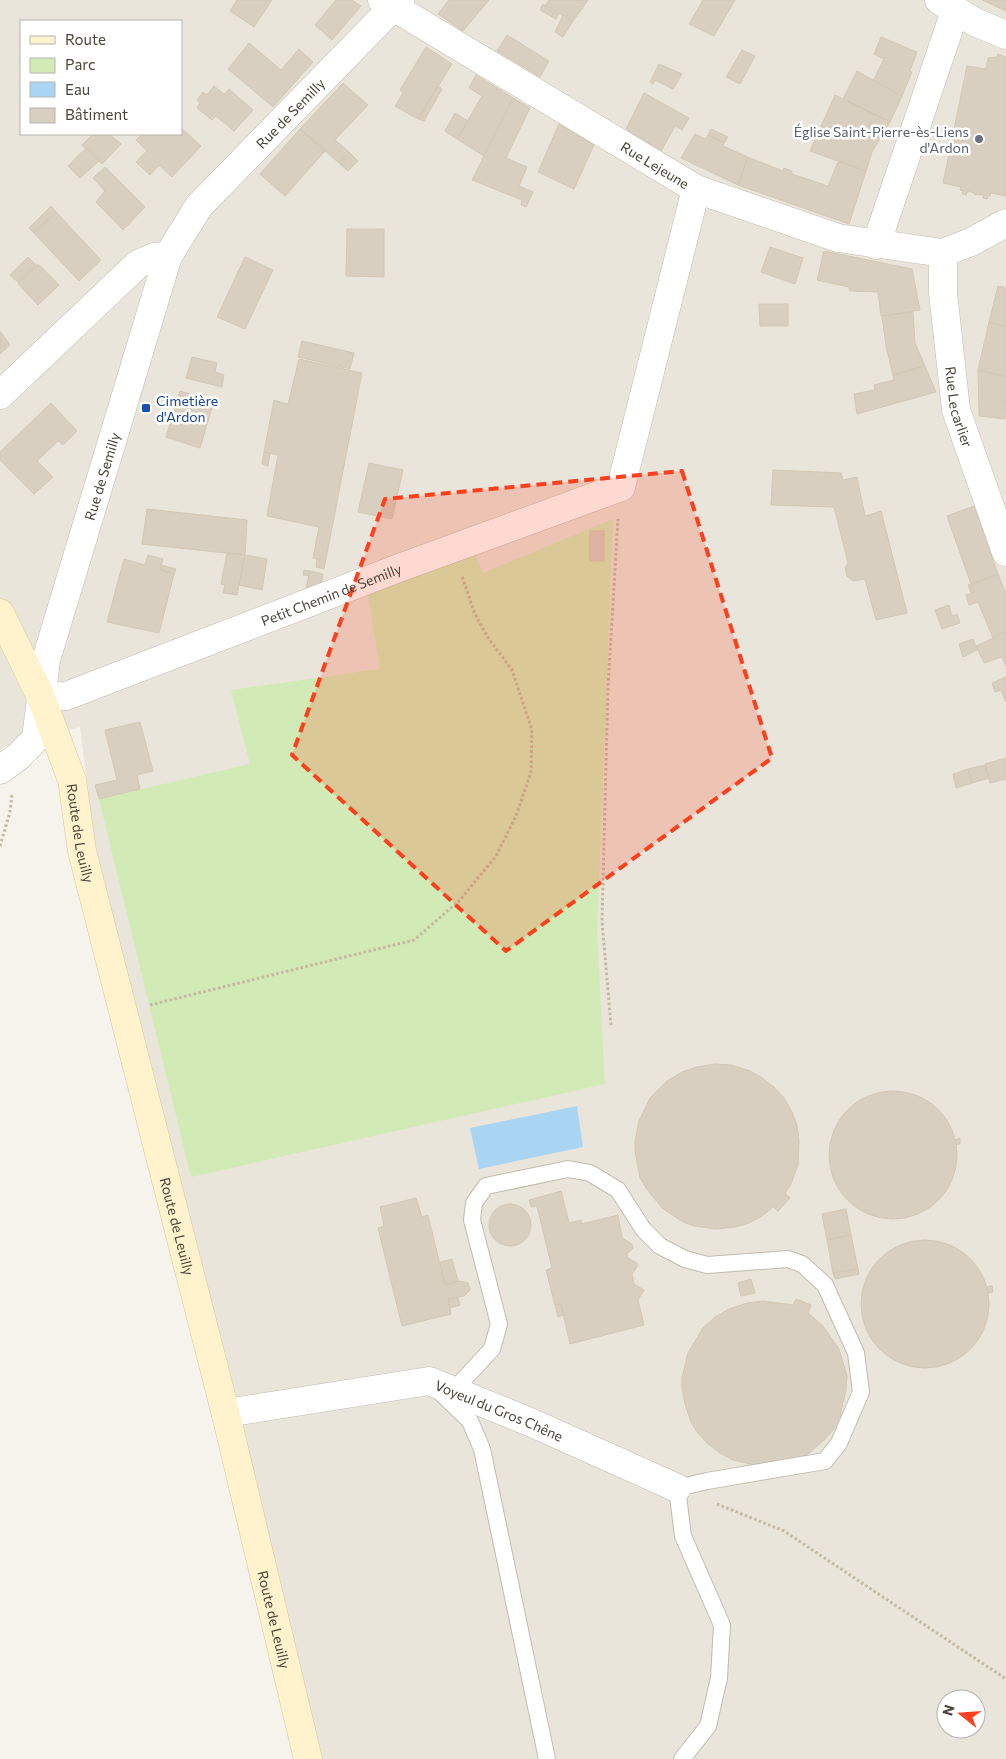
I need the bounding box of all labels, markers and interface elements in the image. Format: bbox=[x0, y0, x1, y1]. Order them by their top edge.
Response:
legend bbox=[20, 20, 182, 135]
text: Route bbox=[65, 30, 106, 48]
text: Parc bbox=[65, 55, 95, 73]
street label: Rue de Semilly bbox=[252, 74, 328, 151]
text: Eau bbox=[65, 80, 90, 98]
text: Bâtiment bbox=[65, 105, 128, 123]
place label: Église Saint-Pierre-ès-Liens d'Ardon bbox=[794, 123, 969, 156]
marker: Église Saint-Pierre-ès-Liens d'Ardon bbox=[973, 133, 985, 145]
street label: Rue Lejeune bbox=[618, 137, 693, 192]
street label: Rue Lecarlier bbox=[943, 365, 977, 450]
place label: Cimetière d'Ardon bbox=[156, 392, 218, 425]
marker: Cimetière d'Ardon bbox=[140, 402, 152, 414]
street label: Rue de Semilly bbox=[80, 430, 123, 522]
street label: Petit Chemin de Semilly bbox=[258, 559, 404, 629]
street label: Route de Leuilly bbox=[64, 783, 98, 884]
street label: Route de Leuilly bbox=[157, 1176, 198, 1277]
street label: Voyeul du Gros Chêne bbox=[433, 1376, 566, 1444]
street label: Route de Leuilly bbox=[255, 1569, 295, 1670]
north arrow bbox=[936, 1689, 986, 1739]
text: N bbox=[938, 1703, 958, 1718]

